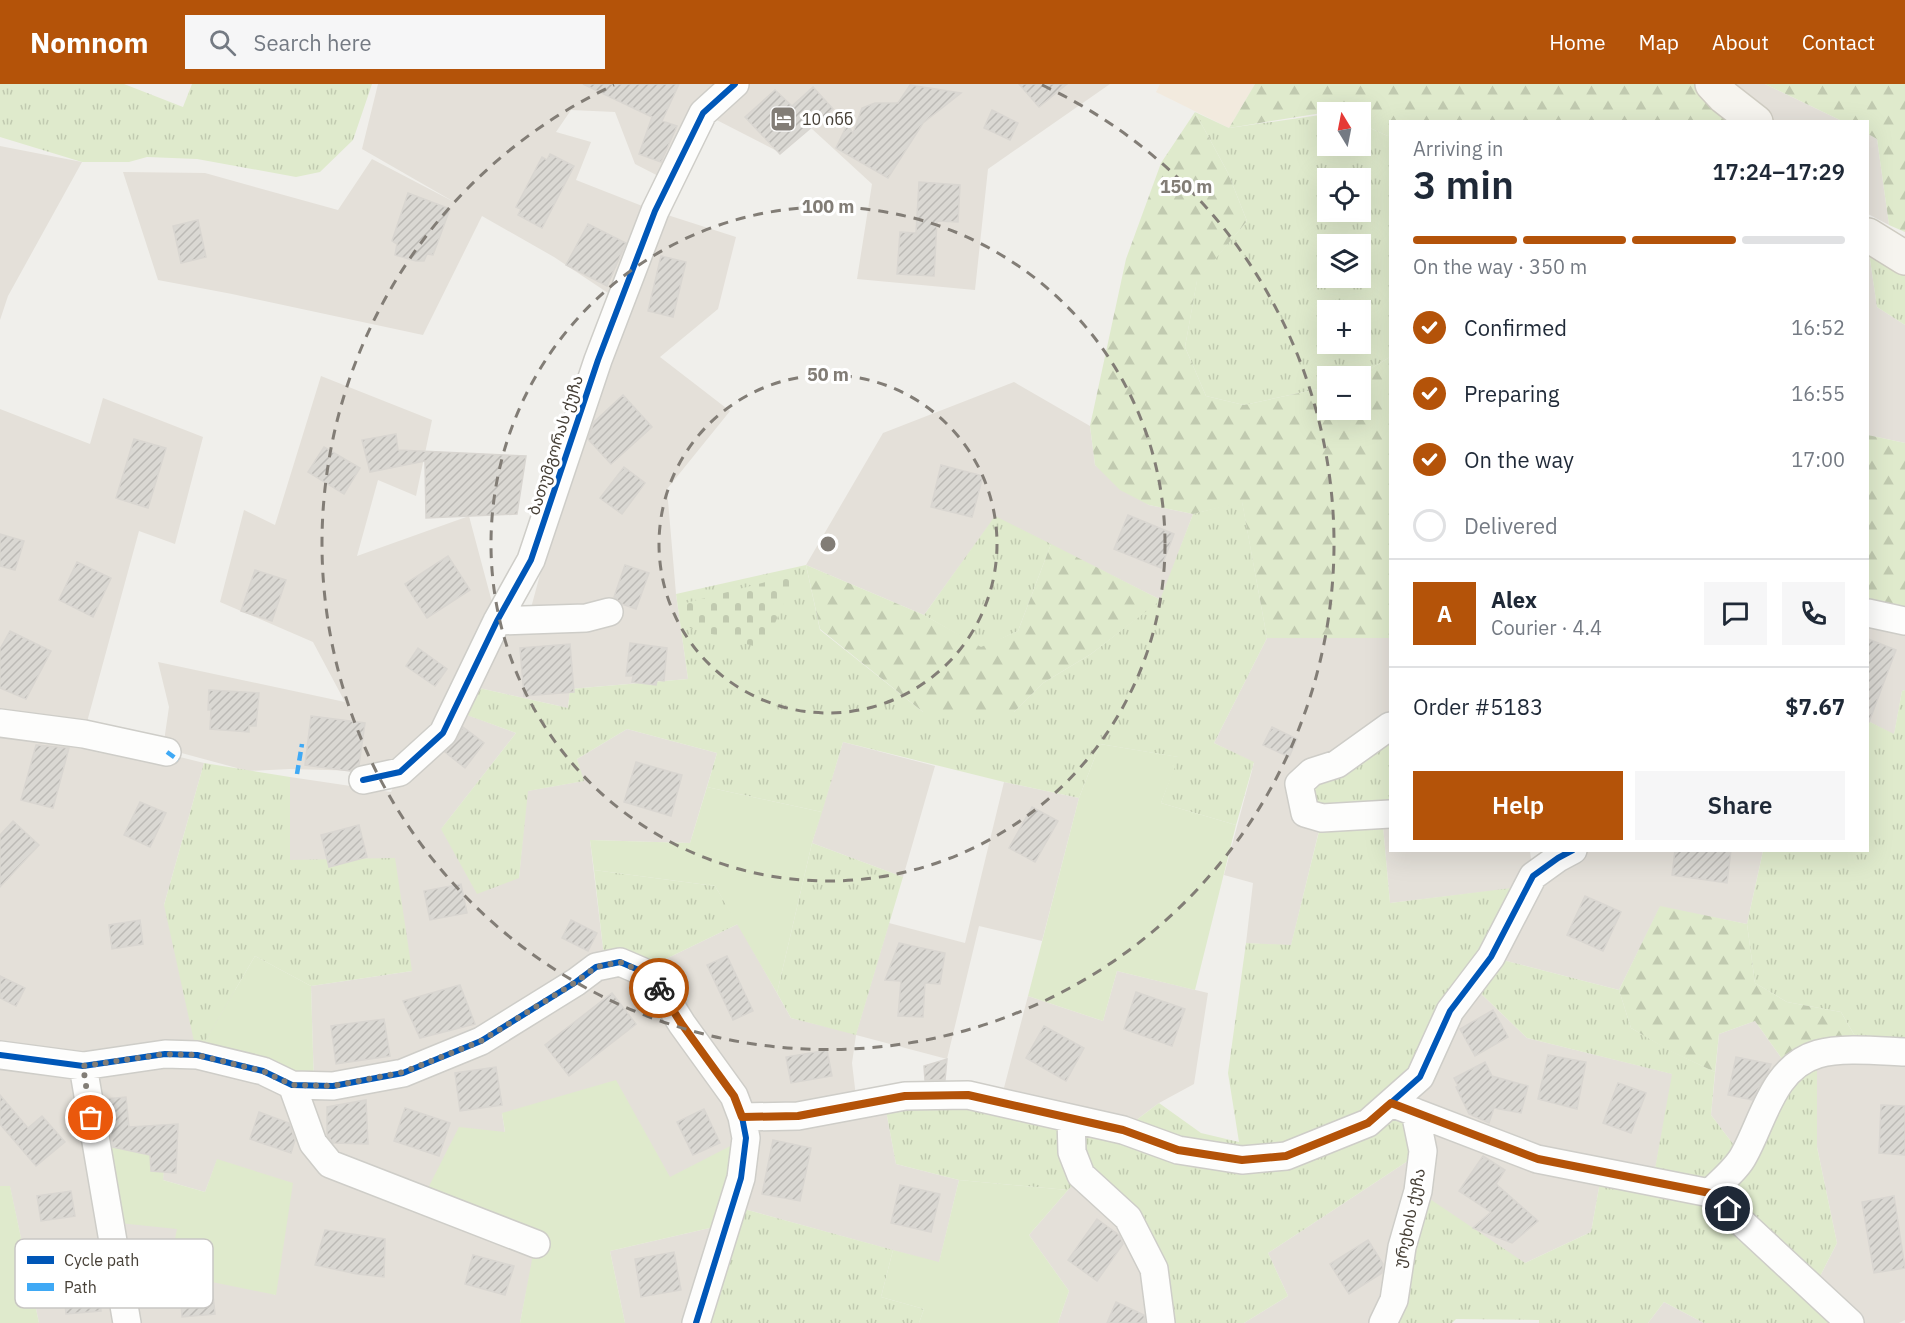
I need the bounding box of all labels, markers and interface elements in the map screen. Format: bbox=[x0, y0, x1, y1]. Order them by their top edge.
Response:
search box bbox=[185, 15, 605, 69]
text: Nomnom bbox=[30, 24, 149, 61]
icon: search bbox=[206, 26, 239, 59]
text: Search here bbox=[254, 28, 372, 57]
text: Home bbox=[1549, 28, 1606, 56]
text: Map bbox=[1639, 28, 1679, 56]
text: About bbox=[1712, 28, 1769, 56]
text: Contact bbox=[1802, 28, 1875, 56]
north arrow bbox=[1317, 102, 1371, 156]
map controls bbox=[1317, 102, 1371, 420]
hotel icon: 10 ინნ bbox=[768, 104, 798, 134]
place label: 10 ინნ bbox=[802, 109, 854, 129]
text: Arriving in bbox=[1413, 135, 1503, 162]
text: 17:24–17:29 bbox=[1712, 157, 1845, 186]
text: 3 min bbox=[1413, 159, 1514, 210]
button: locate bbox=[1317, 168, 1371, 222]
text: 150 m bbox=[1160, 175, 1212, 198]
text: 100 m bbox=[802, 195, 854, 218]
button: layers bbox=[1317, 234, 1371, 288]
text: On the way · 350 m bbox=[1413, 253, 1587, 280]
button: + bbox=[1317, 300, 1371, 354]
icon: check bbox=[1413, 311, 1446, 344]
text: Confirmed bbox=[1464, 313, 1567, 342]
text: 16:52 bbox=[1791, 314, 1845, 341]
text: 50 m bbox=[807, 363, 849, 386]
button: − bbox=[1317, 366, 1371, 420]
street label: ბათუმგორას ქუჩა bbox=[523, 372, 587, 518]
icon: check bbox=[1413, 377, 1446, 410]
text: Preparing bbox=[1464, 379, 1559, 408]
text: 16:55 bbox=[1791, 380, 1845, 407]
icon: check bbox=[1413, 443, 1446, 476]
text: On the way bbox=[1464, 445, 1574, 474]
text: 17:00 bbox=[1791, 446, 1845, 473]
text: Delivered bbox=[1464, 511, 1558, 540]
centre of rings bbox=[818, 534, 838, 554]
button: chat bbox=[1704, 582, 1767, 645]
button: phone bbox=[1782, 582, 1845, 645]
text: Alex bbox=[1491, 585, 1537, 614]
text: A bbox=[1437, 599, 1452, 628]
text: Courier · 4.4 bbox=[1491, 614, 1602, 641]
text: Order #5183 bbox=[1413, 692, 1543, 721]
text: $7.67 bbox=[1785, 692, 1845, 721]
button: Help bbox=[1413, 771, 1623, 840]
button: Share bbox=[1635, 771, 1845, 840]
courier bbox=[629, 958, 689, 1018]
icon: bike bbox=[643, 972, 676, 1005]
pin bbox=[65, 1092, 116, 1143]
icon: bag bbox=[74, 1101, 107, 1134]
street label: ურეხის ქუჩა bbox=[1389, 1166, 1429, 1270]
pin bbox=[1702, 1183, 1753, 1234]
icon: home bbox=[1711, 1192, 1744, 1225]
legend bbox=[15, 1239, 213, 1308]
text: Cycle path bbox=[64, 1250, 139, 1270]
text: Path bbox=[64, 1277, 97, 1297]

